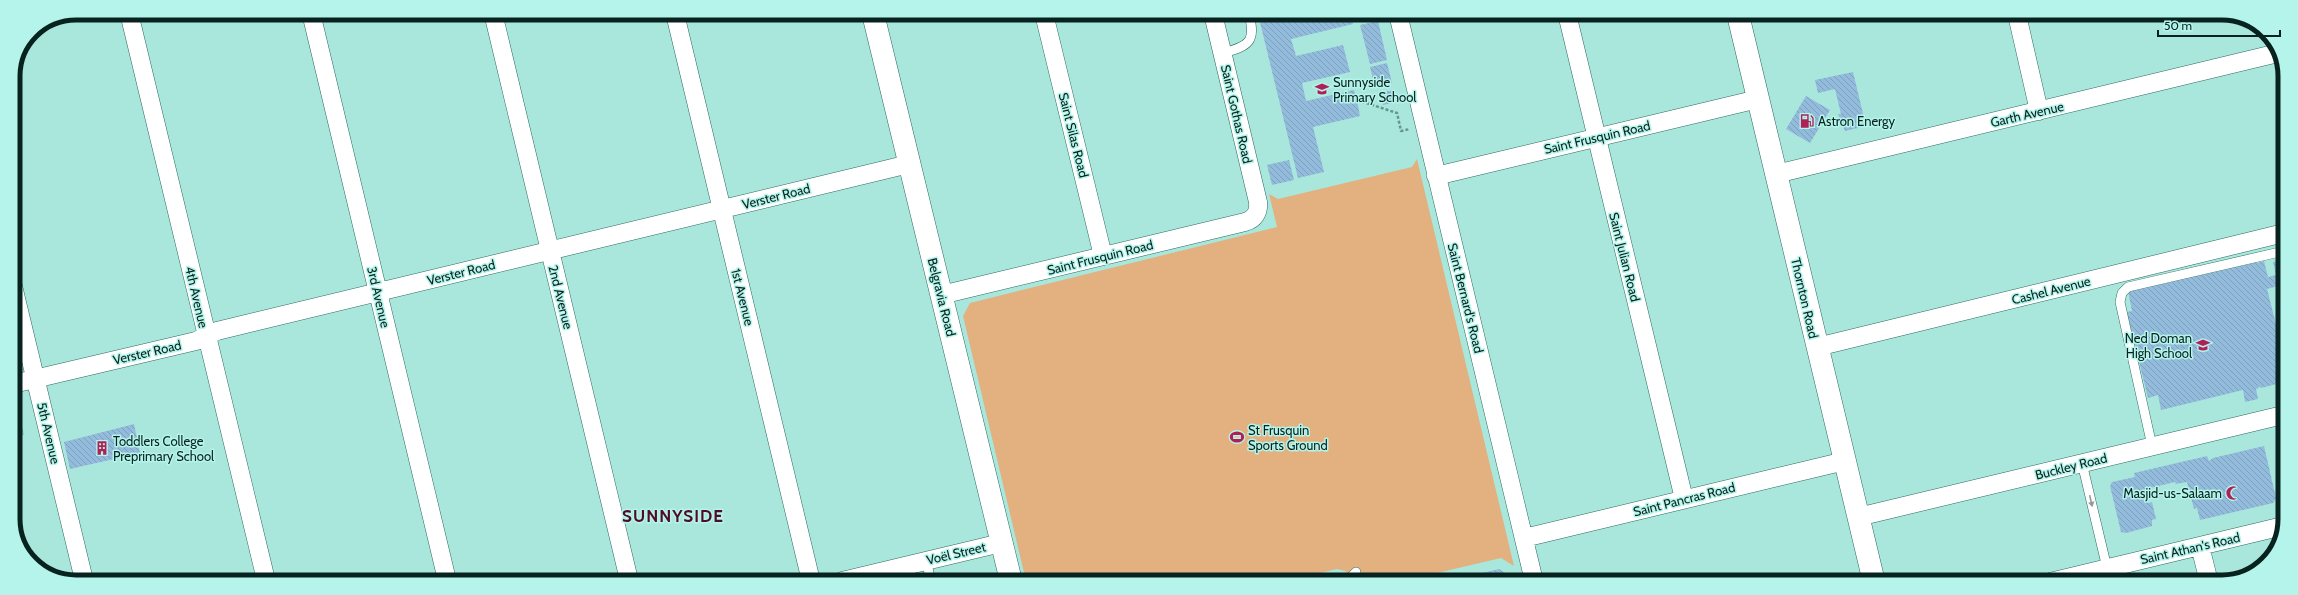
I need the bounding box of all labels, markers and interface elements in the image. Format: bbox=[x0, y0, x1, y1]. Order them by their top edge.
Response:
scale bar bbox=[2158, 12, 2280, 38]
text: 50 m bbox=[2164, 18, 2192, 33]
street label: Saint Gothas Road bbox=[1218, 63, 1256, 165]
place label: Sunnyside Primary School bbox=[1333, 74, 1416, 105]
school or university icon: Sunnyside Primary School bbox=[1314, 81, 1330, 97]
street label: Saint Silas Road bbox=[1056, 91, 1092, 179]
street label: Garth Avenue bbox=[1989, 98, 2066, 130]
fuel station icon: Astron Energy bbox=[1799, 113, 1815, 129]
place label: Astron Energy bbox=[1818, 113, 1896, 129]
street label: Saint Frusquin Road bbox=[1542, 117, 1652, 157]
street label: Verster Road bbox=[740, 180, 812, 212]
street label: Saint Julian Road bbox=[1606, 211, 1644, 303]
street label: Saint Frusquin Road bbox=[1045, 236, 1155, 278]
street label: Saint Bernard's Road bbox=[1445, 241, 1487, 355]
street label: Verster Road bbox=[425, 256, 497, 288]
street label: Belgravia Road bbox=[925, 256, 959, 338]
street label: Thornton Road bbox=[1788, 256, 1822, 340]
street label: 2nd Avenue bbox=[545, 263, 577, 331]
street label: 4th Avenue bbox=[182, 264, 212, 330]
street label: 3rd Avenue bbox=[364, 265, 394, 329]
street label: 1st Avenue bbox=[728, 267, 758, 327]
street label: Cashel Avenue bbox=[2010, 272, 2092, 308]
place label: Ned Doman High School bbox=[2125, 330, 2192, 361]
street label: Verster Road bbox=[111, 336, 183, 368]
school or university icon: Ned Doman High School bbox=[2195, 337, 2211, 353]
street label: 5th Avenue bbox=[34, 401, 64, 466]
place label: St Frusquin Sports Ground bbox=[1248, 422, 1328, 453]
sports icon: St Frusquin Sports Ground bbox=[1229, 429, 1245, 445]
place label: Toddlers College Preprimary School bbox=[113, 433, 214, 464]
building icon: Toddlers College Preprimary School bbox=[94, 440, 110, 456]
street label: Buckley Road bbox=[2033, 449, 2109, 483]
street label: Saint Pancras Road bbox=[1631, 479, 1737, 519]
place label: Masjid-us-Salaam bbox=[2123, 485, 2222, 502]
mosque icon: Masjid-us-Salaam bbox=[2225, 485, 2241, 501]
one-way arrow bbox=[2088, 495, 2094, 507]
district label: SUNNYSIDE bbox=[622, 506, 724, 526]
street label: Saint Athan's Road bbox=[2139, 529, 2241, 567]
street label: Voël Street bbox=[925, 538, 988, 568]

